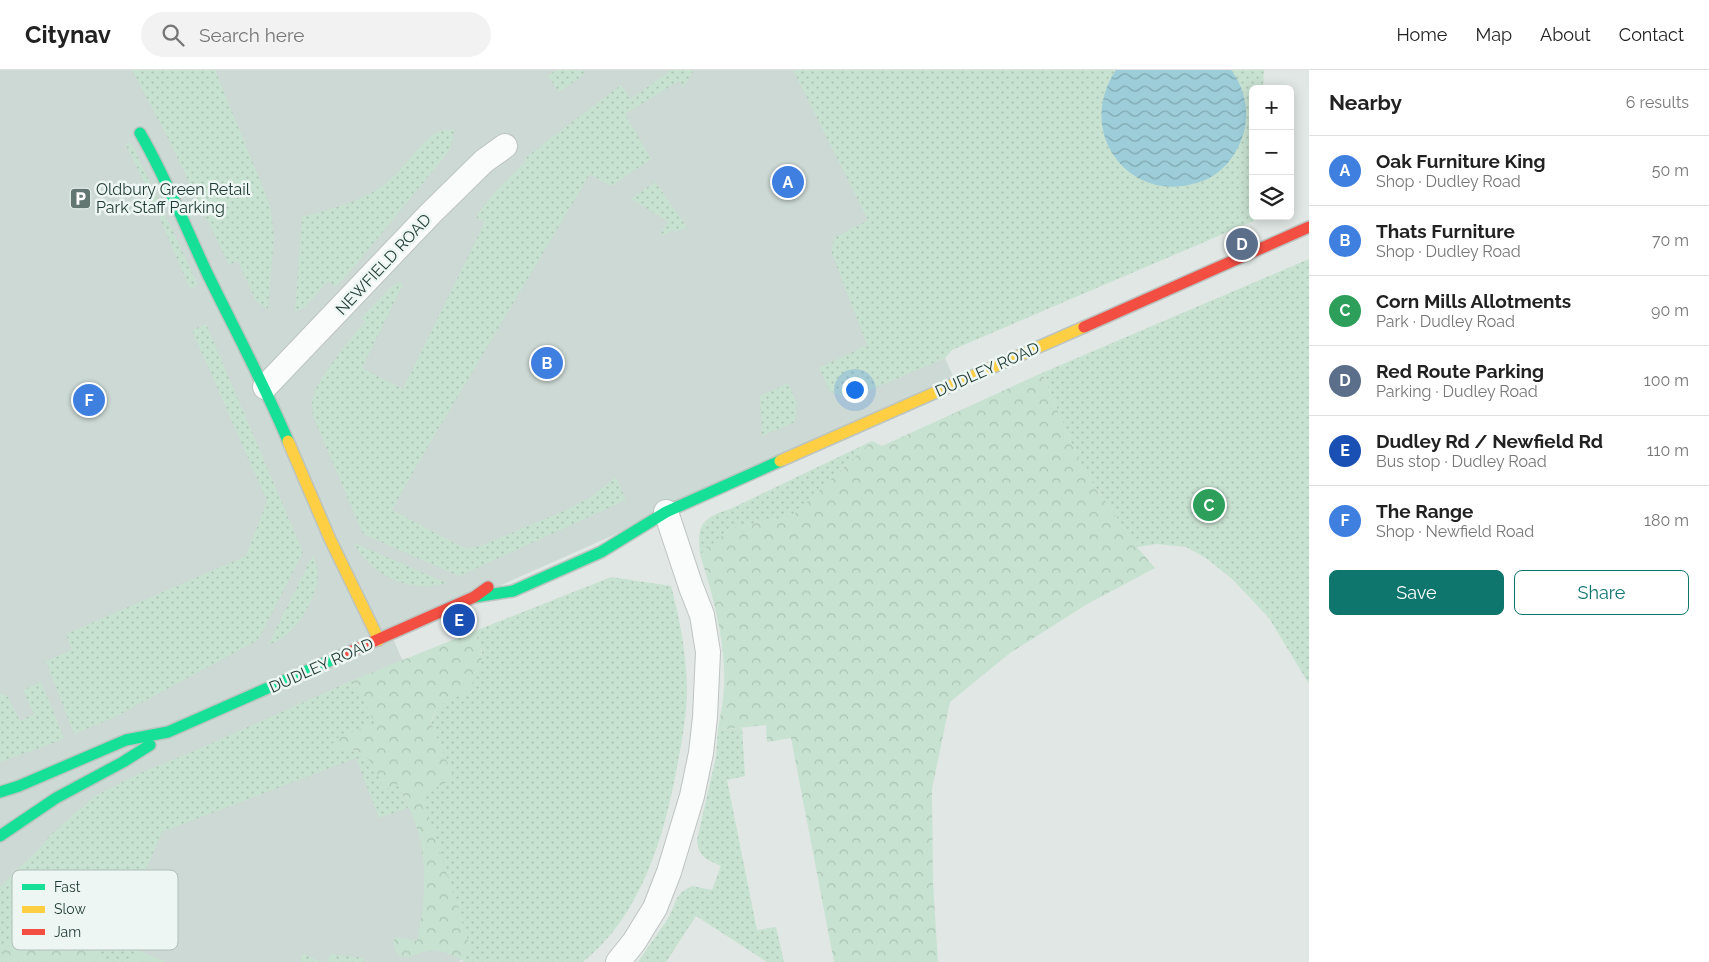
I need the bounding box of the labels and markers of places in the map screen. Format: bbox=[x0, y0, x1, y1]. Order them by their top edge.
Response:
pin: A bbox=[772, 163, 804, 201]
place label: Oldbury Green Retail Park Staff Parking bbox=[96, 180, 251, 217]
parking icon: Oldbury Green Retail Park Staff Parking bbox=[68, 186, 92, 210]
pin: D bbox=[1226, 225, 1258, 263]
pin: B bbox=[531, 344, 563, 382]
pin: F bbox=[73, 381, 105, 419]
pin: C bbox=[1193, 486, 1225, 524]
pin: E bbox=[443, 601, 475, 639]

